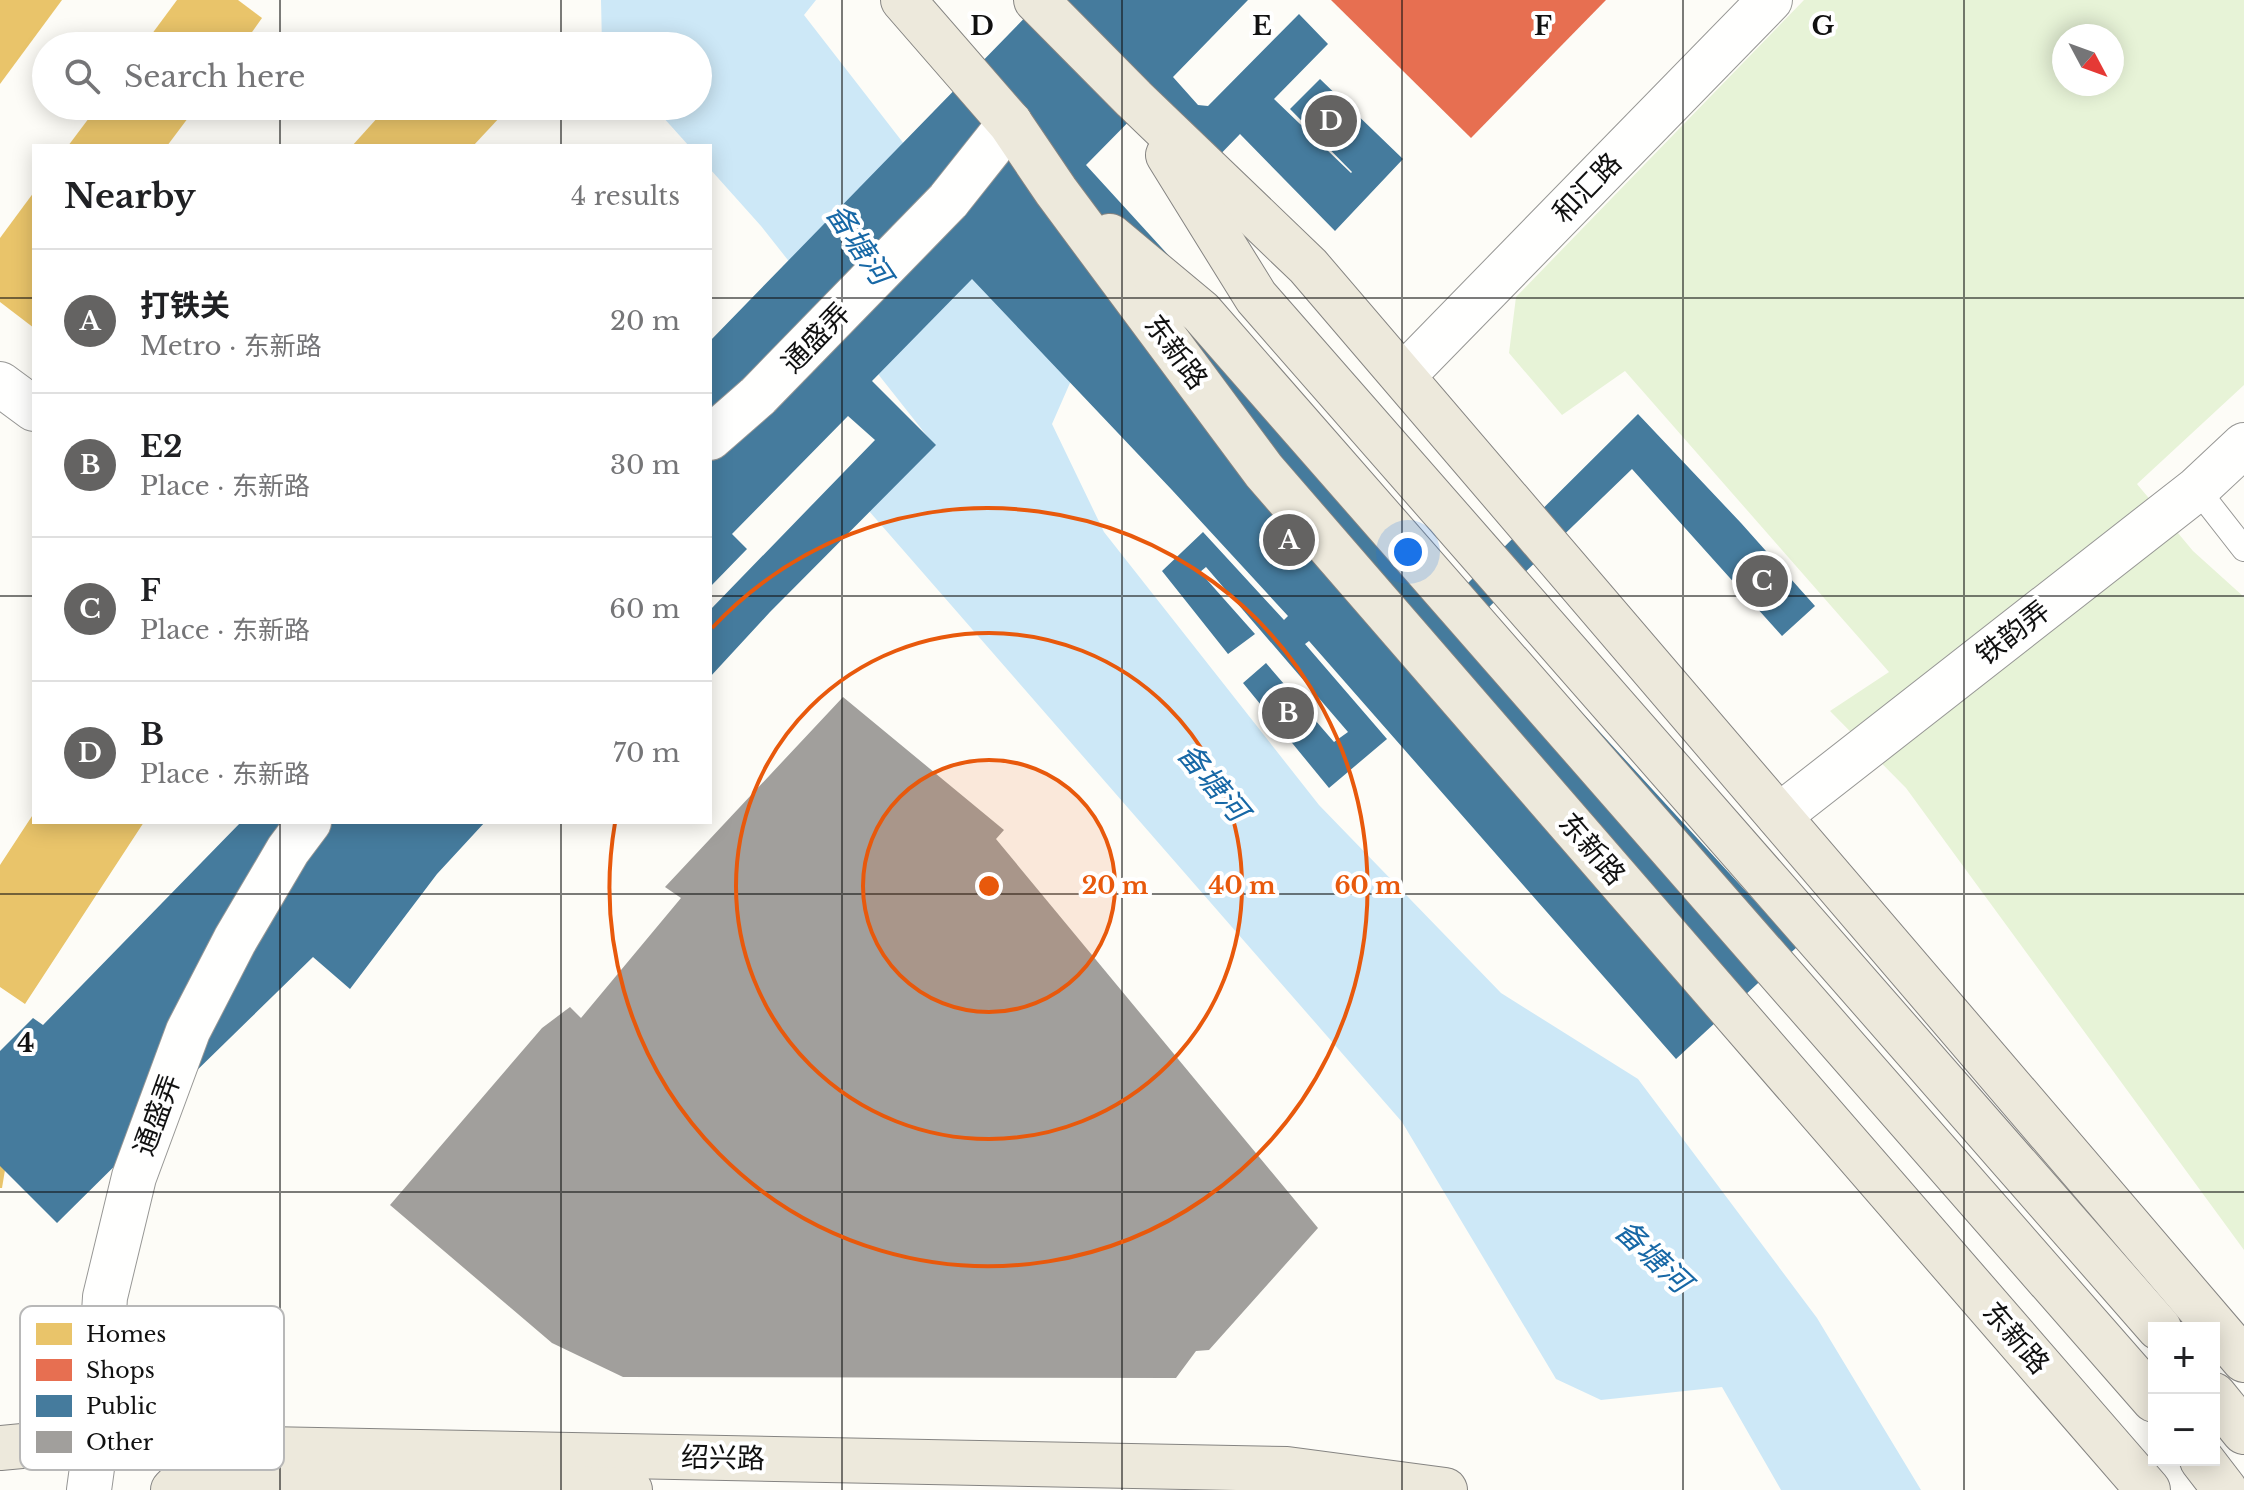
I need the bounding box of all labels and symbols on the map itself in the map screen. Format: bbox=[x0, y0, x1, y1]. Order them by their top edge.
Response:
text: D bbox=[970, 10, 994, 42]
text: E bbox=[1252, 10, 1272, 42]
text: F bbox=[1534, 10, 1552, 42]
text: G bbox=[1812, 10, 1835, 42]
north arrow bbox=[2052, 24, 2124, 96]
pin: D bbox=[1305, 91, 1357, 151]
street label: 和汇路 bbox=[1545, 146, 1629, 230]
water label: 备塘河 bbox=[818, 196, 902, 296]
street label: 通盛弄 bbox=[774, 296, 858, 380]
street label: 东新路 bbox=[1137, 308, 1215, 396]
pin: A bbox=[1263, 510, 1315, 570]
your location bbox=[1388, 532, 1428, 572]
pin: C bbox=[1736, 551, 1788, 611]
street label: 铁韵弄 bbox=[1969, 593, 2057, 673]
pin: B bbox=[1262, 683, 1314, 743]
water label: 备塘河 bbox=[1170, 736, 1259, 832]
street label: 东新路 bbox=[1551, 806, 1633, 892]
text: 20 m bbox=[1082, 871, 1149, 900]
text: 40 m bbox=[1209, 871, 1276, 900]
text: 60 m bbox=[1334, 871, 1402, 900]
centre of rings bbox=[975, 872, 1003, 900]
text: 4 bbox=[17, 1027, 35, 1059]
street label: 通盛弄 bbox=[126, 1070, 188, 1160]
water label: 备塘河 bbox=[1607, 1212, 1702, 1304]
street label: 东新路 bbox=[1975, 1295, 2057, 1381]
legend bbox=[20, 1306, 284, 1470]
text: Homes bbox=[86, 1321, 166, 1348]
text: Shops bbox=[86, 1357, 155, 1384]
text: Public bbox=[86, 1393, 157, 1420]
text: Other bbox=[86, 1429, 154, 1456]
street label: 绍兴路 bbox=[681, 1440, 765, 1476]

